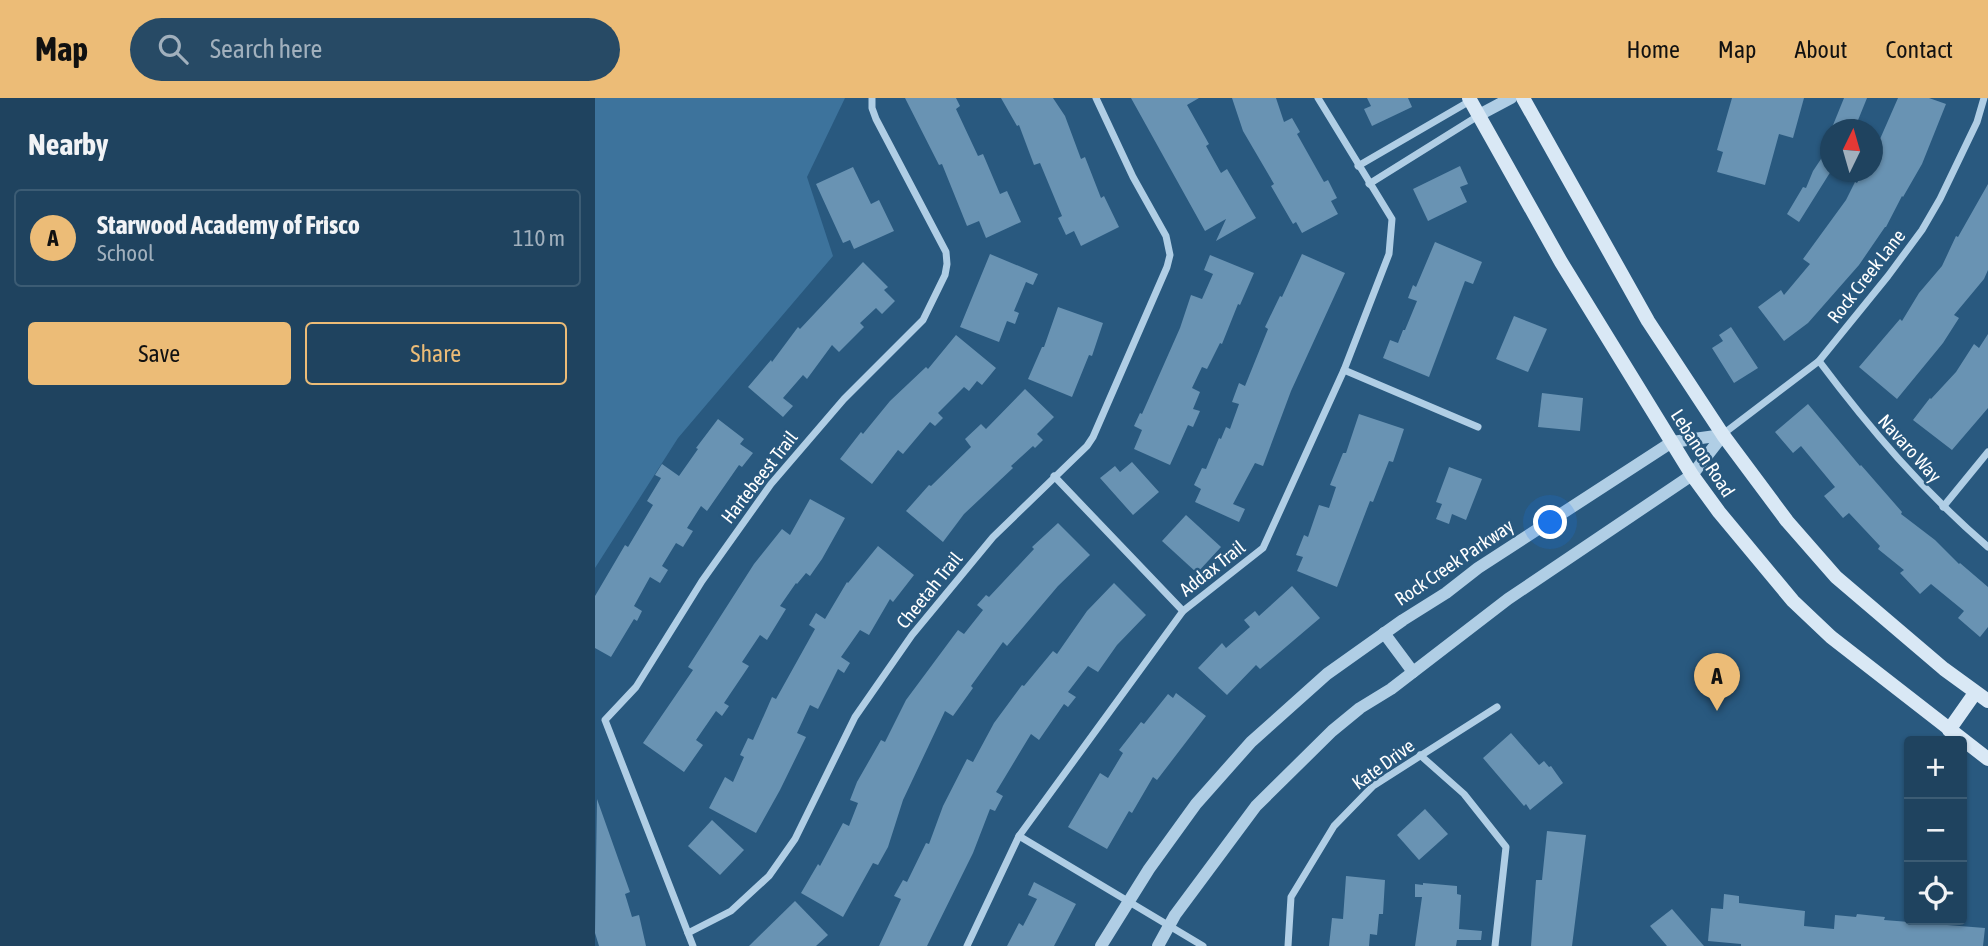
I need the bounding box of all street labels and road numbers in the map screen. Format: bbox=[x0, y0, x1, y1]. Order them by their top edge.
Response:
street label: Rock Creek Lane bbox=[1823, 225, 1909, 327]
street label: Lebanon Road bbox=[1667, 405, 1739, 501]
street label: Navaro Way bbox=[1874, 410, 1946, 487]
street label: Hartebeest Trail bbox=[716, 427, 802, 527]
street label: Rock Creek Parkway bbox=[1391, 514, 1518, 610]
street label: Addax Trail bbox=[1175, 536, 1249, 600]
street label: Cheetah Trail bbox=[892, 547, 966, 633]
street label: Kate Drive bbox=[1348, 734, 1418, 794]

